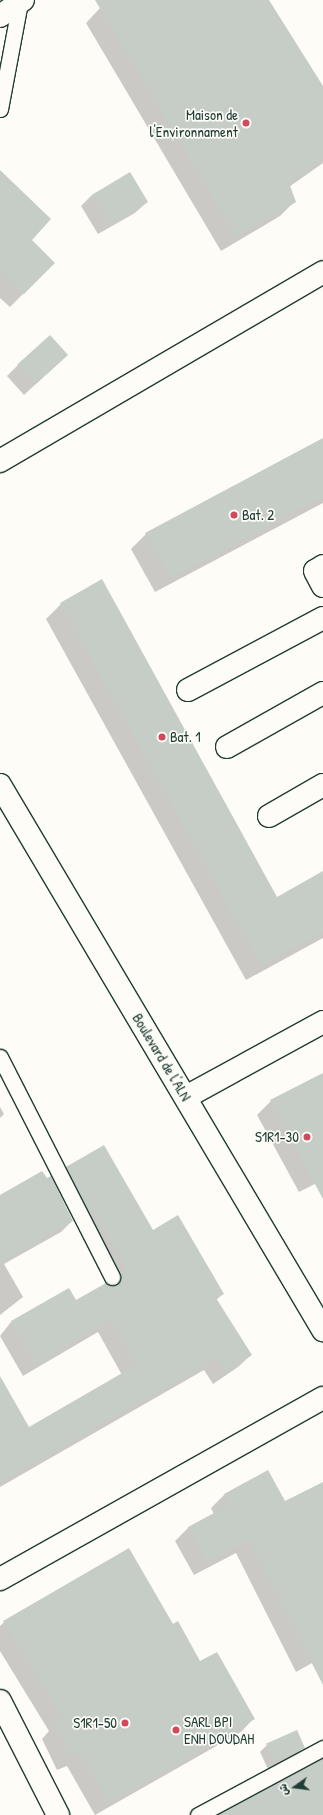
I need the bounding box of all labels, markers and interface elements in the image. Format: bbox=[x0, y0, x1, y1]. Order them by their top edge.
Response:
place label: Maison de l'Environnament bbox=[149, 105, 238, 140]
marker: Maison de l'Environnament bbox=[241, 118, 251, 128]
place label: Bat. 2 bbox=[242, 506, 274, 524]
marker: Bat. 2 bbox=[229, 510, 239, 520]
place label: Bat. 1 bbox=[170, 728, 201, 746]
marker: Bat. 1 bbox=[157, 732, 167, 742]
street label: Boulevard de l'ALN bbox=[129, 1010, 195, 1104]
place label: S1R1-30 bbox=[255, 1128, 299, 1146]
marker: S1R1-30 bbox=[302, 1132, 312, 1142]
place label: SARL BPI ENH DOUDAH bbox=[184, 1712, 254, 1747]
place label: S1R1-50 bbox=[73, 1714, 117, 1732]
marker: S1R1-50 bbox=[120, 1718, 130, 1728]
marker: SARL BPI ENH DOUDAH bbox=[171, 1725, 181, 1735]
north arrow bbox=[275, 1767, 315, 1807]
text: ش bbox=[275, 1782, 292, 1797]

